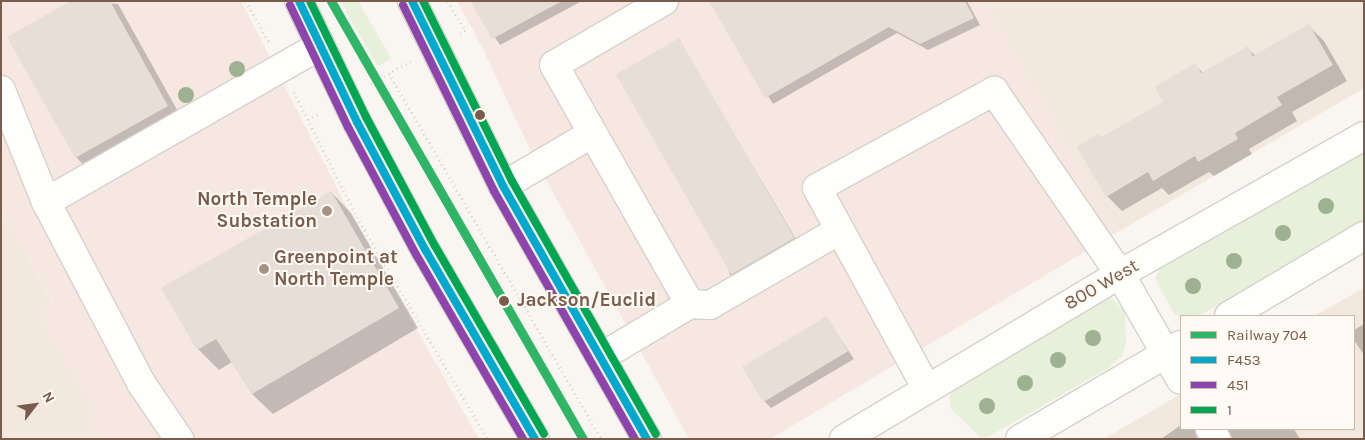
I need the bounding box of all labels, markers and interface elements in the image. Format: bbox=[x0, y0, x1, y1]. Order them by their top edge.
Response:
unlabelled marker bbox=[475, 110, 485, 120]
place label: North Temple Substation bbox=[197, 189, 317, 233]
marker: North Temple Substation bbox=[321, 205, 333, 217]
place label: Greenpoint at North Temple bbox=[274, 247, 398, 291]
street label: 800 West bbox=[1061, 255, 1143, 315]
marker: Greenpoint at North Temple bbox=[258, 263, 270, 275]
place label: Jackson/Euclid bbox=[517, 290, 656, 312]
marker: Jackson/Euclid bbox=[495, 292, 513, 310]
legend bbox=[1180, 315, 1355, 430]
text: Railway 704 bbox=[1227, 326, 1307, 344]
text: F453 bbox=[1227, 351, 1261, 369]
text: 451 bbox=[1227, 376, 1249, 394]
north arrow bbox=[10, 380, 60, 430]
text: N bbox=[39, 389, 58, 406]
text: 1 bbox=[1227, 401, 1232, 419]

